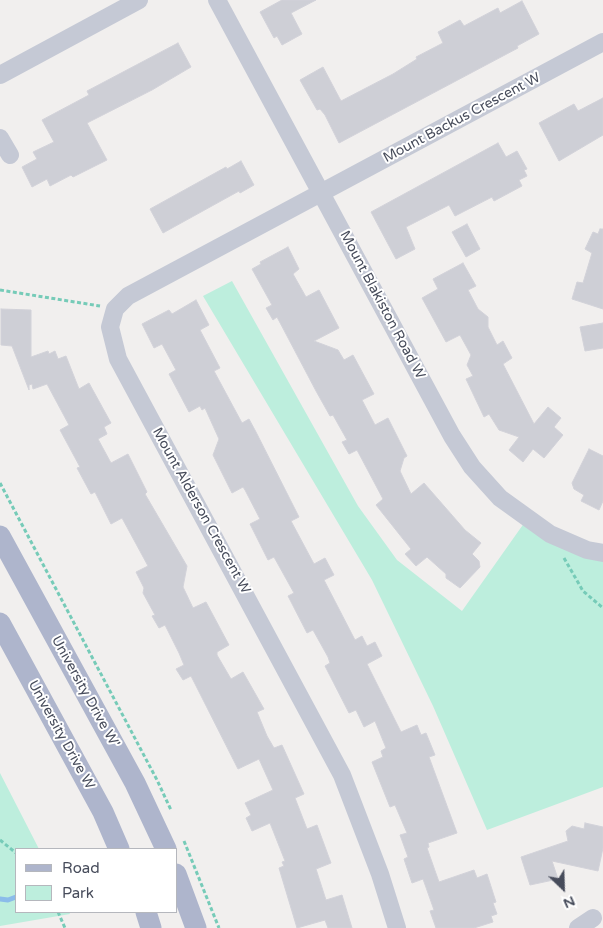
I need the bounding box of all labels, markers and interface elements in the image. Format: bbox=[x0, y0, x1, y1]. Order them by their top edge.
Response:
street label: Mount Backus Crescent W bbox=[381, 69, 543, 167]
street label: Mount Blakiston Road W bbox=[336, 228, 428, 382]
street label: Mount Alderson Crescent W bbox=[148, 425, 254, 597]
street label: University Drive W' bbox=[47, 633, 123, 751]
street label: University Drive W bbox=[24, 678, 98, 792]
legend bbox=[15, 848, 178, 913]
text: Road bbox=[62, 859, 100, 877]
north arrow bbox=[538, 863, 588, 913]
text: Park bbox=[62, 884, 94, 902]
text: N bbox=[561, 892, 578, 912]

